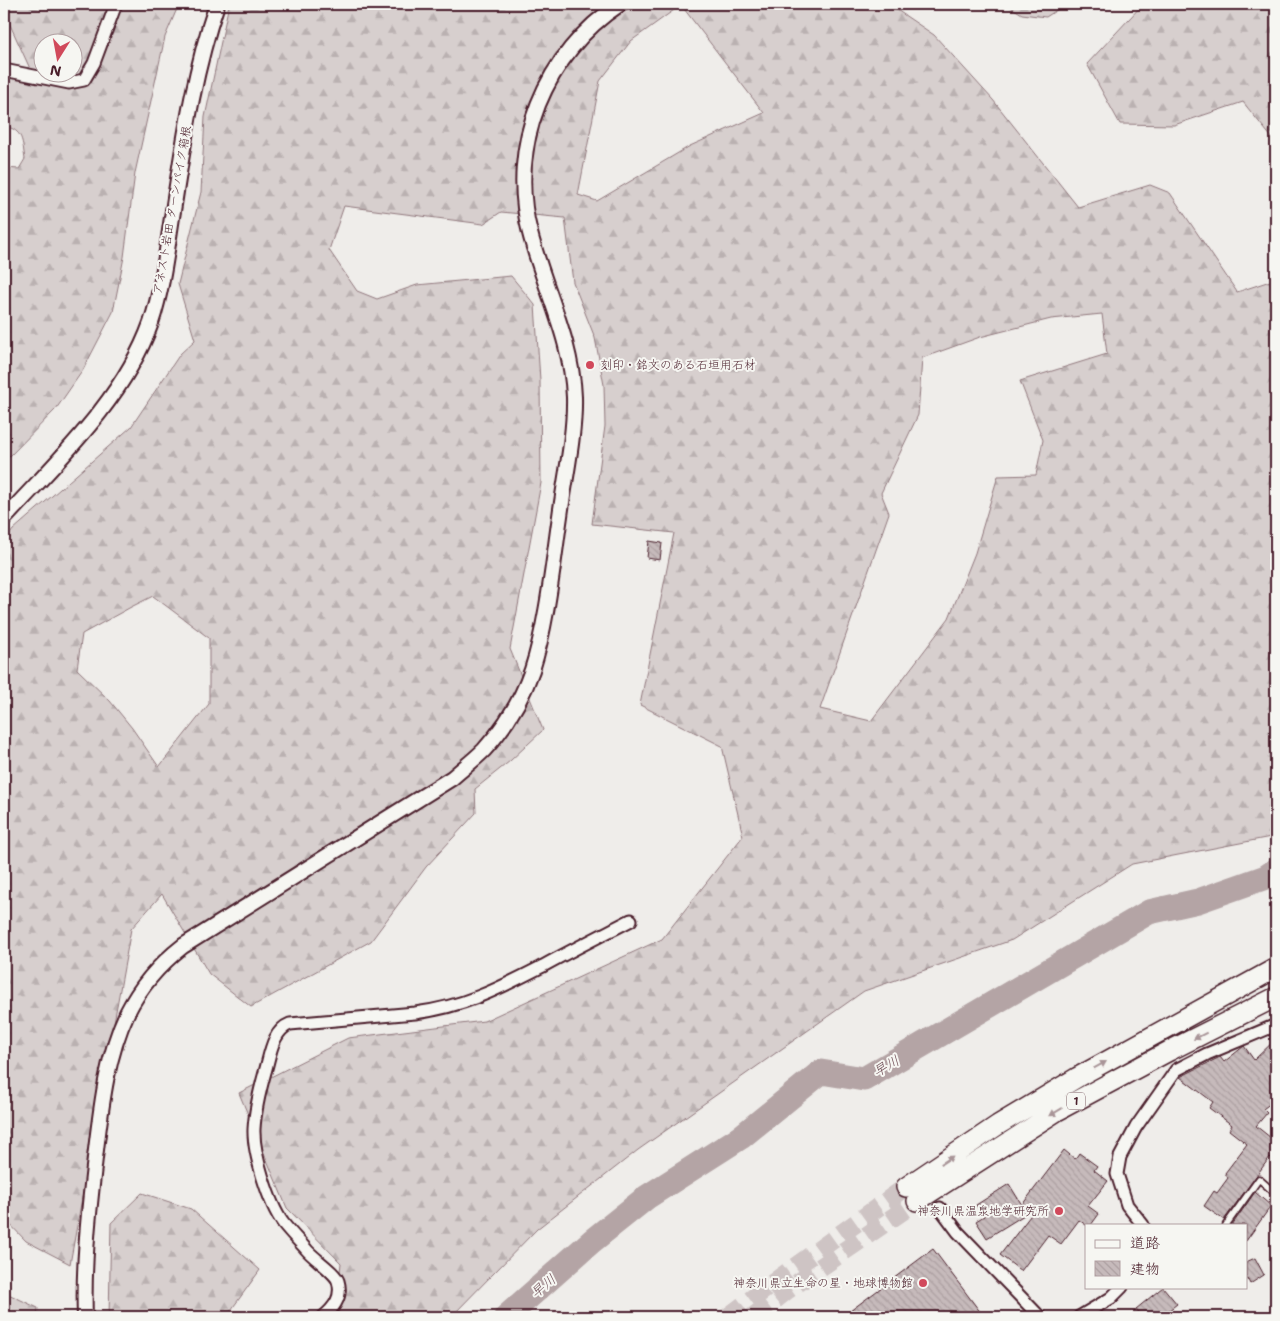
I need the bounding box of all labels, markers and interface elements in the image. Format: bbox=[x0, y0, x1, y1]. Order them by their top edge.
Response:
north arrow bbox=[32, 32, 82, 82]
text: N bbox=[48, 61, 63, 81]
street label: アネスト岩田 ターンパイク箱根 bbox=[149, 124, 195, 296]
place label: 刻印・銘文のある石垣用石材 bbox=[600, 357, 756, 373]
marker: 刻印・銘文のある石垣用石材 bbox=[584, 359, 596, 371]
one-way arrow bbox=[1193, 1032, 1207, 1040]
water label: 早川 bbox=[869, 1051, 903, 1081]
one-way arrow bbox=[1092, 1061, 1107, 1069]
road number: 1 bbox=[1067, 1092, 1085, 1110]
one-way arrow bbox=[1049, 1108, 1064, 1116]
one-way arrow bbox=[940, 1155, 953, 1164]
place label: 神奈川県温泉地学研究所 bbox=[917, 1203, 1049, 1219]
marker: 神奈川県温泉地学研究所 bbox=[1053, 1205, 1065, 1217]
legend bbox=[1085, 1224, 1248, 1288]
text: 道路 bbox=[1130, 1233, 1160, 1253]
text: 建物 bbox=[1130, 1259, 1160, 1279]
water label: 早川 bbox=[526, 1270, 560, 1302]
place label: 神奈川県立生命の星・地球博物館 bbox=[733, 1275, 913, 1291]
marker: 神奈川県立生命の星・地球博物館 bbox=[917, 1277, 929, 1289]

